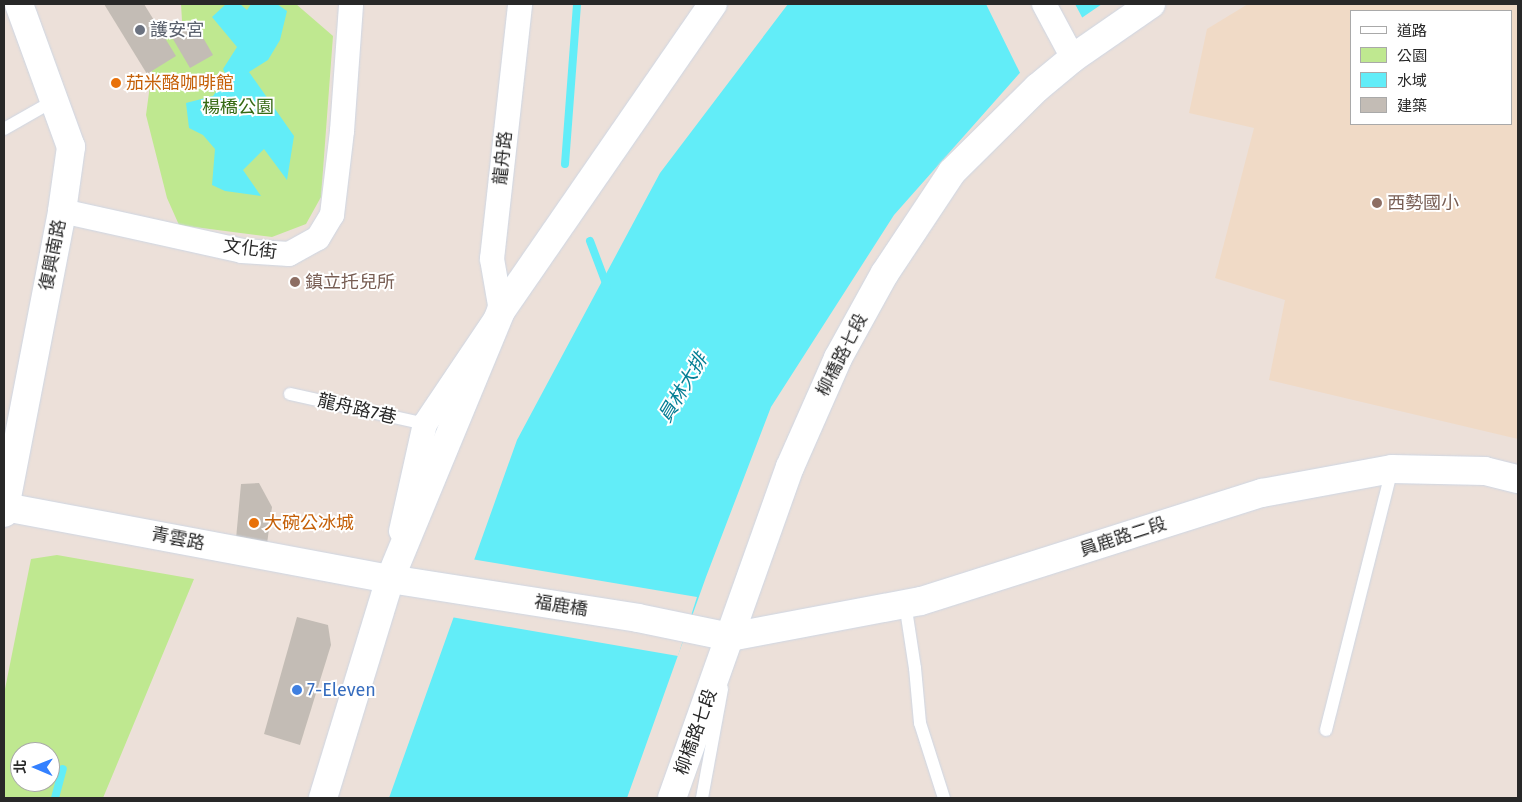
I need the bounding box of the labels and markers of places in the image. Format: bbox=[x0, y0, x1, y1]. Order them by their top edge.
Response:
place label: 護安宮 bbox=[150, 19, 204, 41]
marker: 護安宮 bbox=[134, 24, 146, 36]
place label: 茄米酪咖啡館 bbox=[126, 72, 234, 94]
marker: 茄米酪咖啡館 bbox=[110, 77, 122, 89]
place label: 西勢國小 bbox=[1387, 192, 1459, 214]
marker: 西勢國小 bbox=[1371, 197, 1383, 209]
place label: 鎮立托兒所 bbox=[305, 271, 395, 293]
marker: 鎮立托兒所 bbox=[289, 276, 301, 288]
place label: 大碗公冰城 bbox=[264, 512, 354, 534]
marker: 大碗公冰城 bbox=[248, 517, 260, 529]
place label: 7-Eleven bbox=[307, 679, 376, 701]
marker: 7-Eleven bbox=[291, 684, 303, 696]

